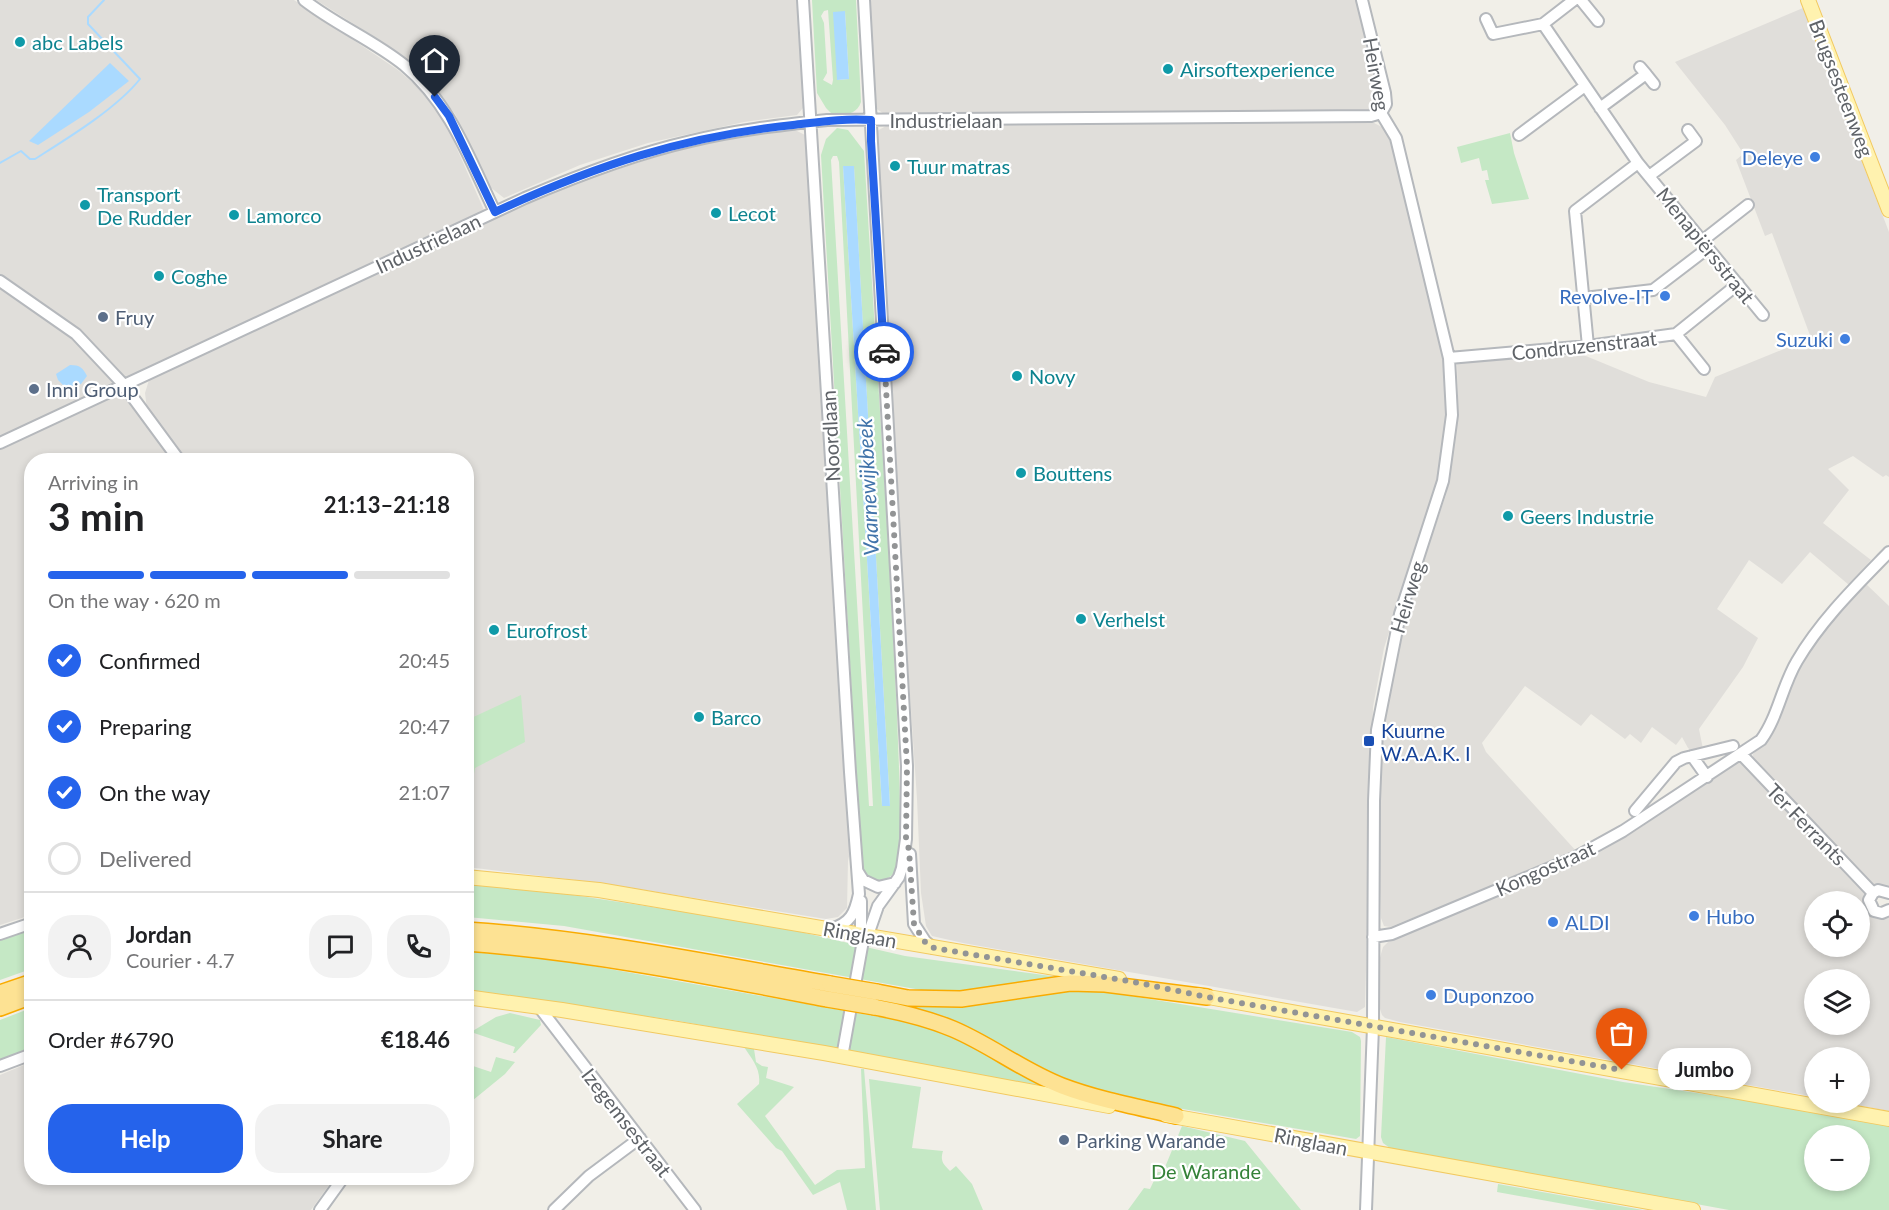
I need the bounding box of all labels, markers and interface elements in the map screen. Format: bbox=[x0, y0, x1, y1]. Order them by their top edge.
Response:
street label: Brugsesteenweg bbox=[1805, 16, 1879, 160]
place label: abc Labels bbox=[32, 30, 123, 54]
marker: abc Labels bbox=[13, 35, 27, 49]
pin bbox=[409, 35, 460, 97]
street label: Heirweg bbox=[1359, 35, 1395, 113]
icon: home bbox=[418, 44, 451, 77]
place label: Airsoftexperience bbox=[1180, 57, 1335, 81]
marker: Airsoftexperience bbox=[1161, 62, 1175, 76]
street label: Industrielaan bbox=[889, 108, 1003, 132]
place label: Deleye bbox=[1742, 145, 1803, 169]
marker: Deleye bbox=[1808, 150, 1822, 164]
place label: Tuur matras bbox=[907, 154, 1010, 178]
marker: Tuur matras bbox=[888, 159, 902, 173]
place label: Transport De Rudder bbox=[97, 182, 192, 229]
street label: Menapiërsstraat bbox=[1652, 182, 1760, 308]
marker: Transport De Rudder bbox=[78, 198, 92, 212]
place label: Lecot bbox=[728, 201, 776, 225]
place label: Lamorco bbox=[246, 203, 322, 227]
marker: Lecot bbox=[709, 206, 723, 220]
marker: Lamorco bbox=[227, 208, 241, 222]
street label: Industrielaan bbox=[372, 208, 484, 278]
place label: Coghe bbox=[171, 264, 228, 288]
marker: Coghe bbox=[152, 269, 166, 283]
place label: Revolve-IT bbox=[1559, 284, 1653, 308]
marker: Revolve-IT bbox=[1658, 289, 1672, 303]
place label: Fruy bbox=[115, 305, 155, 329]
marker: Fruy bbox=[96, 310, 110, 324]
courier bbox=[854, 322, 914, 382]
street label: Condruzenstraat bbox=[1510, 325, 1658, 365]
place label: Suzuki bbox=[1776, 327, 1833, 351]
marker: Suzuki bbox=[1838, 332, 1852, 346]
icon: car bbox=[868, 336, 901, 369]
place label: Novy bbox=[1029, 364, 1076, 388]
marker: Novy bbox=[1010, 369, 1024, 383]
place label: Inni Group bbox=[46, 377, 139, 401]
marker: Inni Group bbox=[27, 382, 41, 396]
street label: Noordlaan bbox=[816, 390, 844, 482]
water label: Vaarnewijkbeek bbox=[851, 417, 883, 556]
place label: Bouttens bbox=[1033, 461, 1112, 485]
marker: Bouttens bbox=[1014, 466, 1028, 480]
text: Arriving in bbox=[48, 470, 139, 494]
text: 21:13–21:18 bbox=[324, 491, 450, 518]
text: 3 min bbox=[48, 493, 145, 539]
place label: Geers Industrie bbox=[1520, 504, 1654, 528]
marker: Geers Industrie bbox=[1501, 509, 1515, 523]
street label: Heirweg bbox=[1385, 558, 1429, 636]
text: On the way · 620 m bbox=[48, 588, 221, 612]
place label: Verhelst bbox=[1093, 607, 1165, 631]
marker: Verhelst bbox=[1074, 612, 1088, 626]
place label: Eurofrost bbox=[506, 618, 587, 642]
marker: Eurofrost bbox=[487, 623, 501, 637]
icon: check bbox=[48, 644, 81, 677]
text: Confirmed bbox=[99, 647, 201, 674]
text: 20:45 bbox=[399, 648, 450, 672]
place label: Barco bbox=[711, 705, 761, 729]
icon: check bbox=[48, 710, 81, 743]
marker: Barco bbox=[692, 710, 706, 724]
text: Preparing bbox=[99, 713, 191, 740]
text: 20:47 bbox=[399, 714, 450, 738]
place label: Kuurne W.A.A.K. I bbox=[1381, 718, 1471, 765]
marker: Kuurne W.A.A.K. I bbox=[1362, 734, 1376, 748]
icon: check bbox=[48, 776, 81, 809]
street label: Ter Ferrants bbox=[1762, 778, 1852, 870]
text: On the way bbox=[99, 779, 210, 806]
text: 21:07 bbox=[399, 780, 450, 804]
street label: Kongostraat bbox=[1491, 835, 1599, 901]
text: Delivered bbox=[99, 845, 192, 872]
map controls bbox=[1804, 891, 1870, 1191]
button: locate bbox=[1804, 891, 1870, 957]
place label: Hubo bbox=[1706, 904, 1755, 928]
marker: Hubo bbox=[1687, 909, 1701, 923]
place label: ALDI bbox=[1565, 910, 1610, 934]
button: person bbox=[48, 915, 111, 978]
button: chat bbox=[309, 915, 372, 978]
button: phone bbox=[387, 915, 450, 978]
marker: ALDI bbox=[1546, 915, 1560, 929]
street label: Ringlaan bbox=[821, 916, 899, 952]
text: Jordan bbox=[126, 921, 192, 948]
text: Courier · 4.7 bbox=[126, 948, 235, 972]
button: layers bbox=[1804, 969, 1870, 1035]
place label: Duponzoo bbox=[1443, 983, 1534, 1007]
marker: Duponzoo bbox=[1424, 988, 1438, 1002]
pin bbox=[1596, 1008, 1647, 1070]
icon: bag bbox=[1605, 1017, 1638, 1050]
text: Order #6790 bbox=[48, 1026, 174, 1053]
text: €18.46 bbox=[381, 1026, 450, 1053]
button: + bbox=[1804, 1047, 1870, 1113]
callout: Jumbo bbox=[1658, 1049, 1751, 1091]
text: Jumbo bbox=[1675, 1057, 1734, 1081]
street label: Izegemsestraat bbox=[577, 1063, 677, 1181]
button: Help bbox=[48, 1104, 243, 1173]
button: Share bbox=[255, 1104, 450, 1173]
street label: Ringlaan bbox=[1272, 1122, 1350, 1160]
button: − bbox=[1804, 1125, 1870, 1191]
place label: Parking Warande bbox=[1076, 1128, 1226, 1152]
marker: Parking Warande bbox=[1057, 1133, 1071, 1147]
park label: De Warande bbox=[1151, 1159, 1261, 1183]

